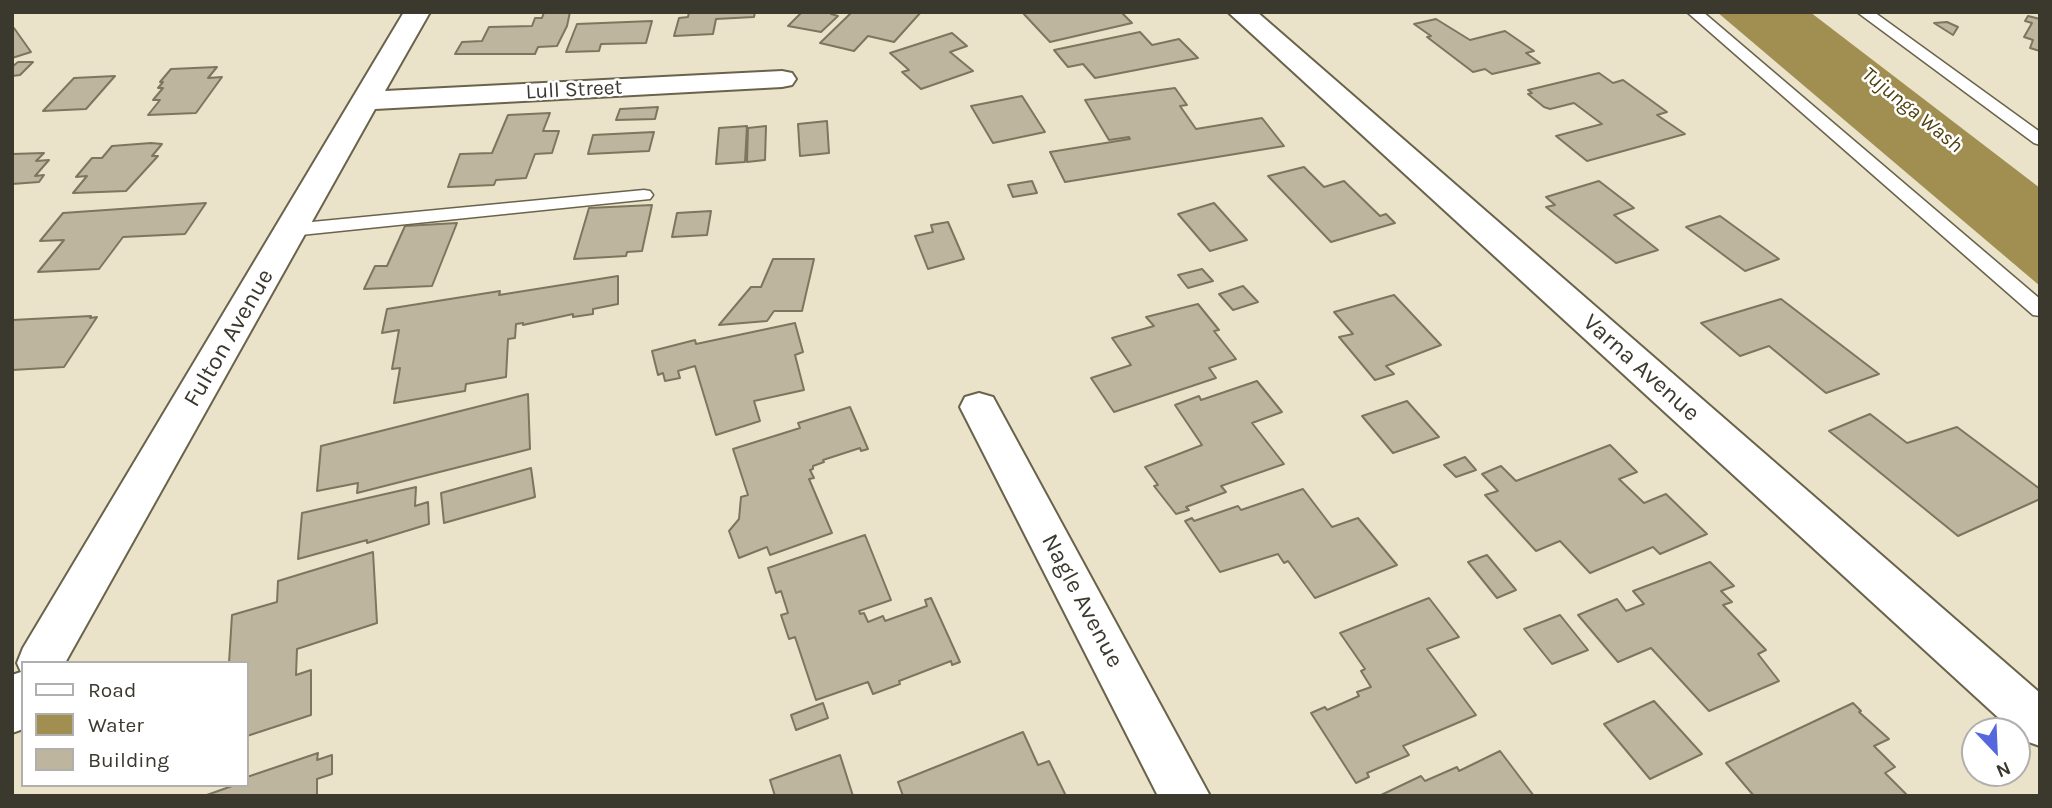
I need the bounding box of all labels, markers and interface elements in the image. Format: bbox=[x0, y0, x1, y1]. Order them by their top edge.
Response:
water label: Tujunga Wash bbox=[1857, 62, 1967, 158]
street label: Lull Street bbox=[525, 75, 623, 105]
street label: Fulton Avenue bbox=[178, 264, 280, 412]
street label: Varna Avenue bbox=[1577, 308, 1705, 428]
street label: Nagle Avenue bbox=[1035, 529, 1129, 673]
legend bbox=[21, 661, 248, 787]
text: Road bbox=[88, 678, 136, 702]
text: Water bbox=[88, 713, 144, 737]
north arrow bbox=[1961, 717, 2031, 787]
text: Building bbox=[88, 748, 169, 772]
text: N bbox=[1993, 757, 2014, 782]

